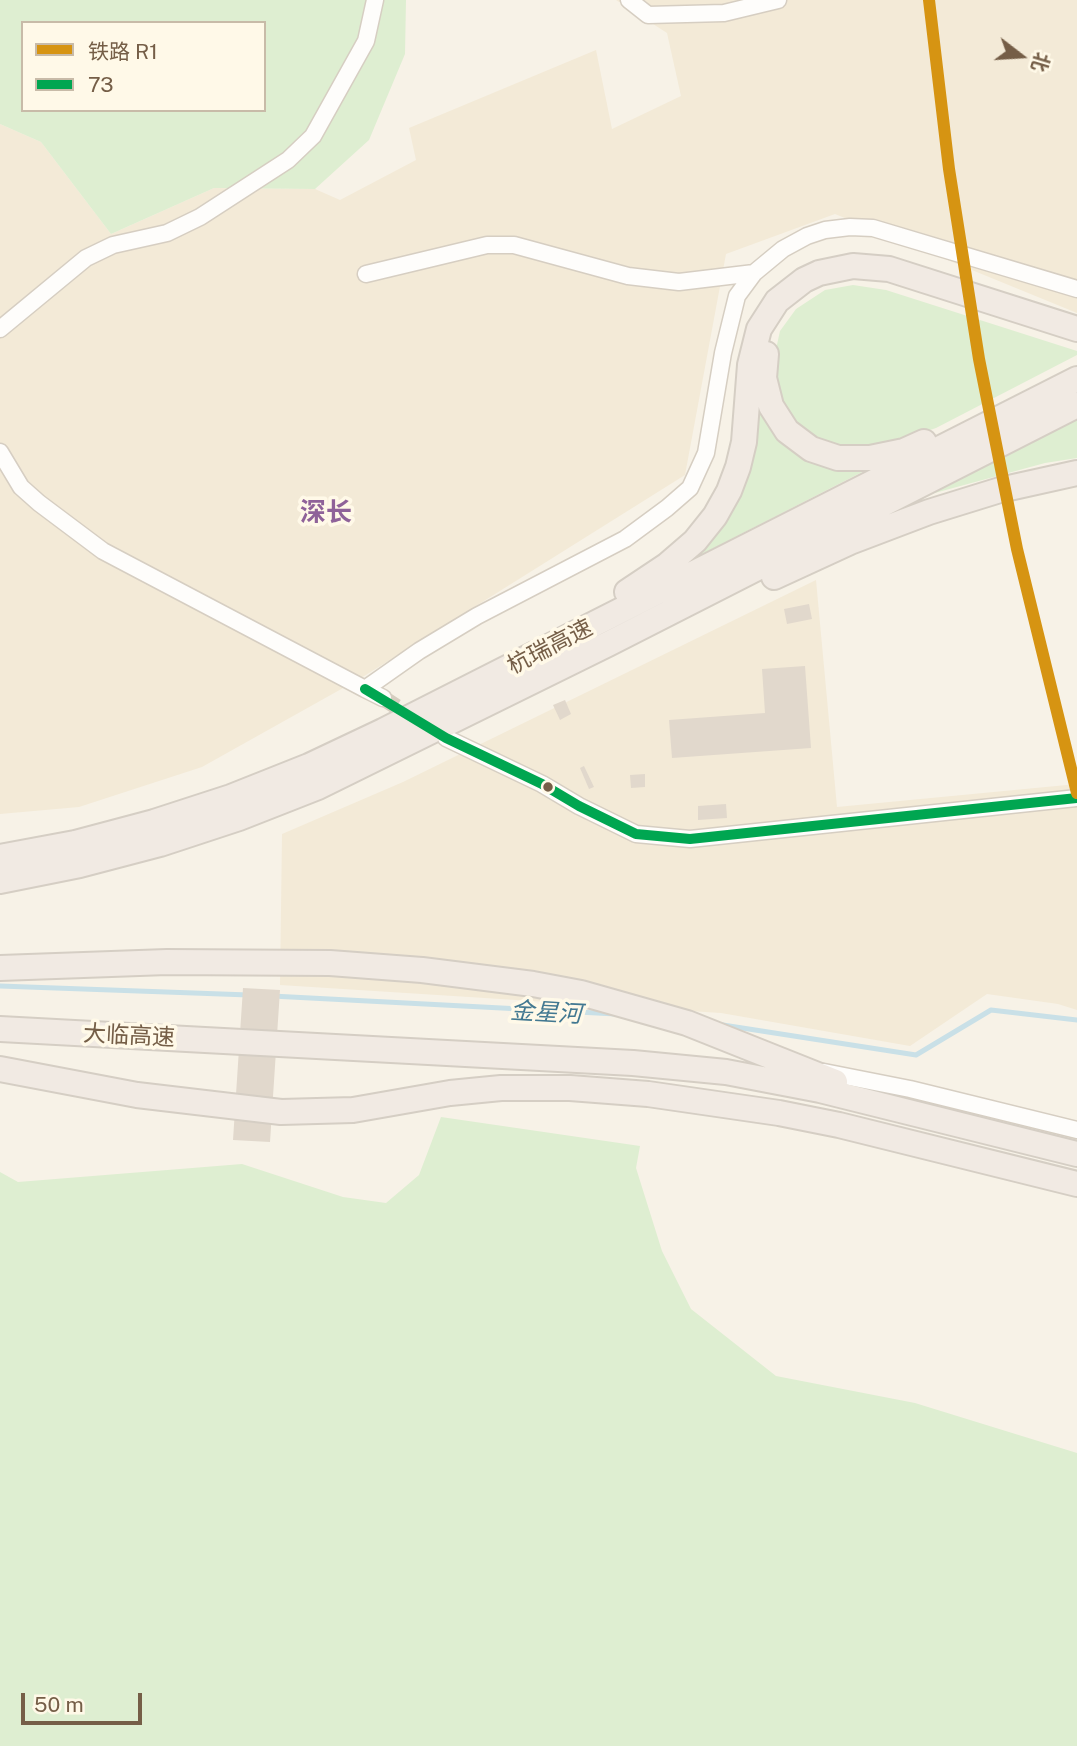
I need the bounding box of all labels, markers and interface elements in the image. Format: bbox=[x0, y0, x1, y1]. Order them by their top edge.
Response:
legend bbox=[21, 21, 266, 112]
north arrow bbox=[986, 21, 1056, 91]
text: 铁路 R1 bbox=[88, 39, 158, 64]
text: 北 bbox=[1028, 50, 1054, 74]
text: 73 bbox=[88, 72, 113, 97]
district label: 深长 bbox=[300, 497, 352, 529]
street label: 杭瑞高速 bbox=[503, 614, 597, 680]
unlabelled marker bbox=[541, 780, 555, 794]
water label: 金星河 bbox=[509, 997, 583, 1029]
street label: 大临高速 bbox=[82, 1020, 176, 1052]
scale bar bbox=[24, 1680, 145, 1724]
text: 50 m bbox=[34, 1692, 84, 1717]

